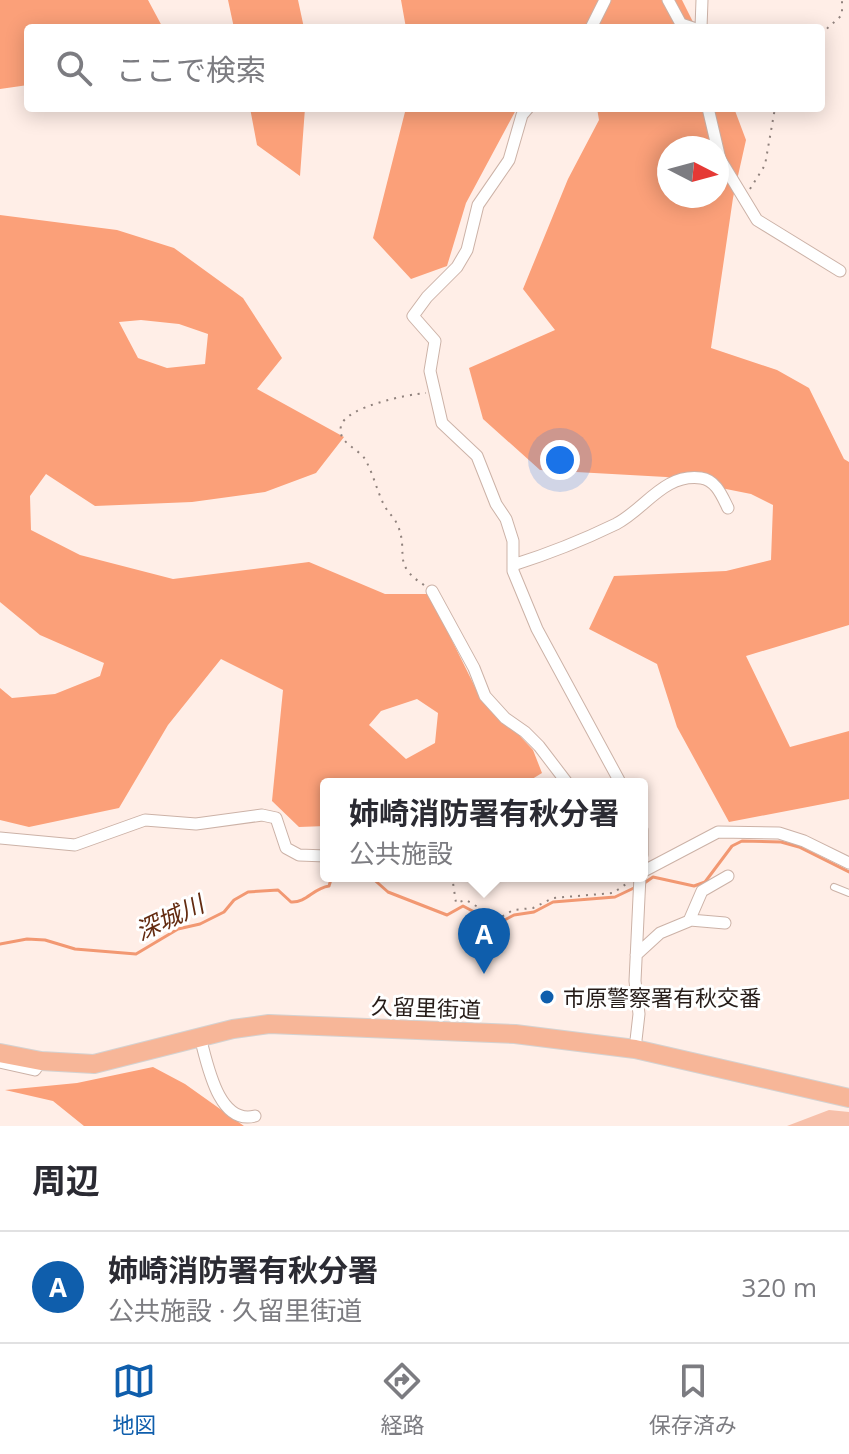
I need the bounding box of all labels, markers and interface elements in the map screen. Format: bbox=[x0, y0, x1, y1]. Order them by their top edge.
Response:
search box bbox=[24, 24, 825, 112]
icon: search bbox=[52, 46, 96, 90]
text: ここで検索 bbox=[116, 49, 266, 90]
north arrow bbox=[657, 136, 729, 208]
your location bbox=[540, 440, 580, 480]
popup bbox=[320, 778, 648, 882]
text: 姉崎消防署有秋分署 bbox=[349, 792, 619, 833]
text: 公共施設 bbox=[349, 835, 453, 871]
water label: 深城川 bbox=[129, 886, 211, 947]
pin: A bbox=[458, 908, 510, 974]
place label: 市原警察署有秋交番 bbox=[563, 982, 761, 1012]
marker: 市原警察署有秋交番 bbox=[538, 988, 556, 1006]
street label: 久留里街道 bbox=[371, 990, 481, 1024]
text: 周辺 bbox=[32, 1157, 100, 1203]
text: 姉崎消防署有秋分署 bbox=[108, 1249, 378, 1290]
text: A bbox=[49, 1269, 67, 1305]
text: 320 m bbox=[742, 1269, 817, 1305]
text: 公共施設 · 久留里街道 bbox=[108, 1292, 362, 1328]
tab: 地図 bbox=[112, 1359, 156, 1439]
tab: 経路 bbox=[380, 1359, 425, 1439]
tab: 保存済み bbox=[649, 1359, 737, 1439]

